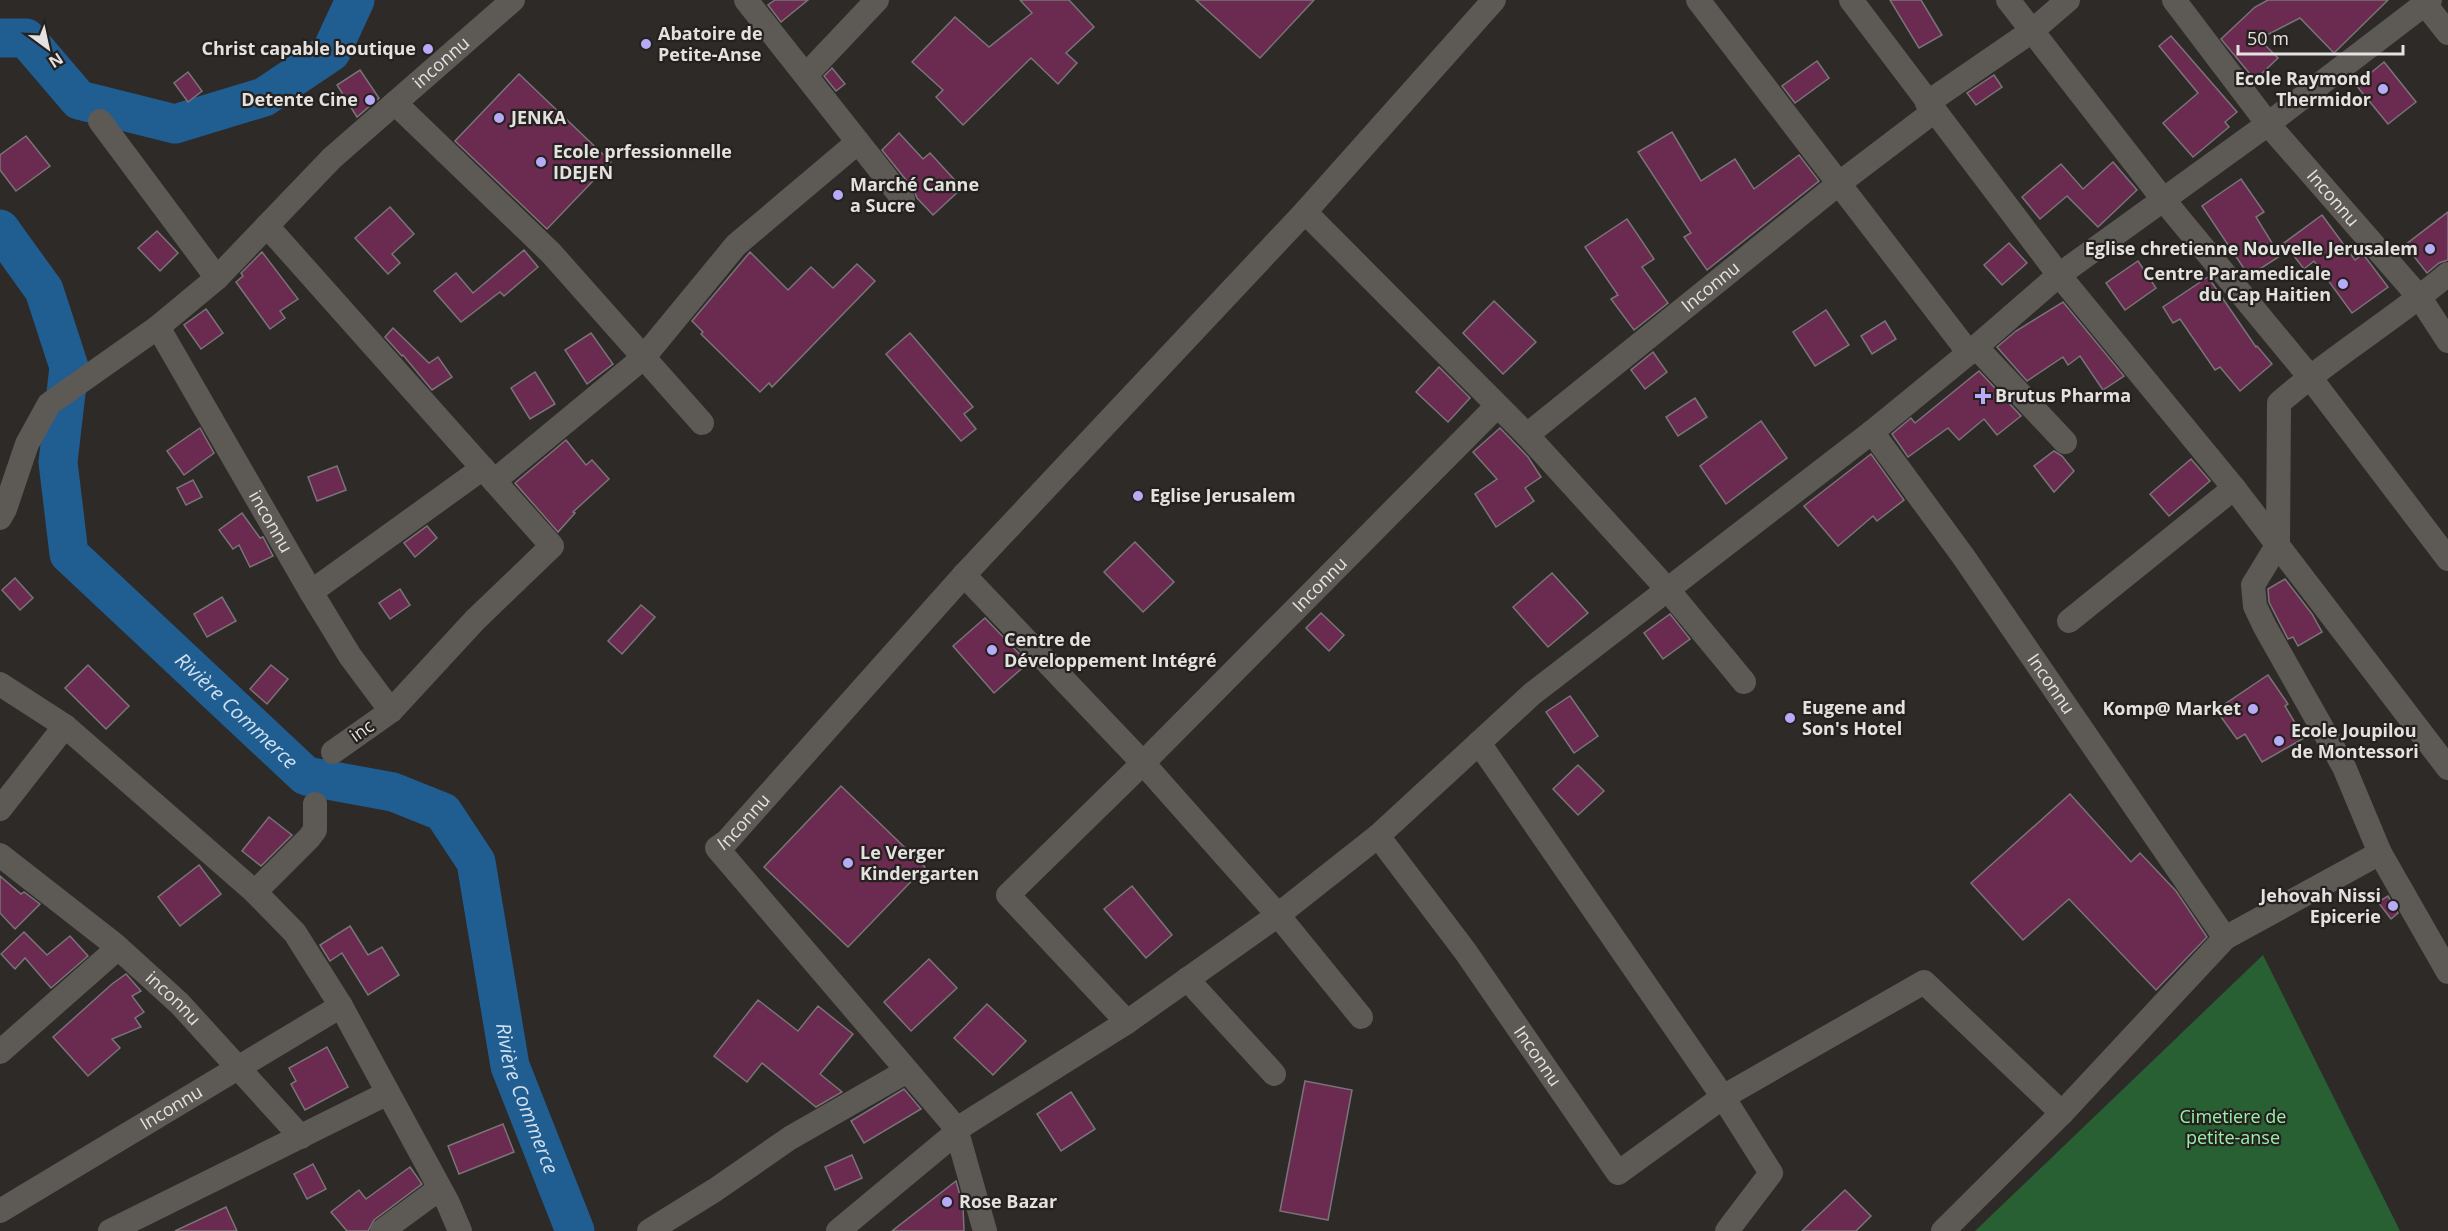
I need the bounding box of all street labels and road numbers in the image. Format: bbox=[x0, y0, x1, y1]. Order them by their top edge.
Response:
street label: inconnu bbox=[407, 30, 474, 93]
street label: Inconnu bbox=[2302, 164, 2365, 231]
street label: Inconnu bbox=[1676, 255, 1744, 317]
street label: inconnu bbox=[244, 486, 299, 557]
street label: Inconnu bbox=[1286, 551, 1352, 617]
street label: Inconnu bbox=[2022, 648, 2081, 719]
street label: inc bbox=[345, 713, 379, 747]
street label: Inconnu bbox=[712, 788, 775, 855]
street label: inconnu bbox=[141, 966, 207, 1030]
street label: Inconnu bbox=[1509, 1021, 1568, 1091]
street label: Inconnu bbox=[135, 1079, 207, 1135]

